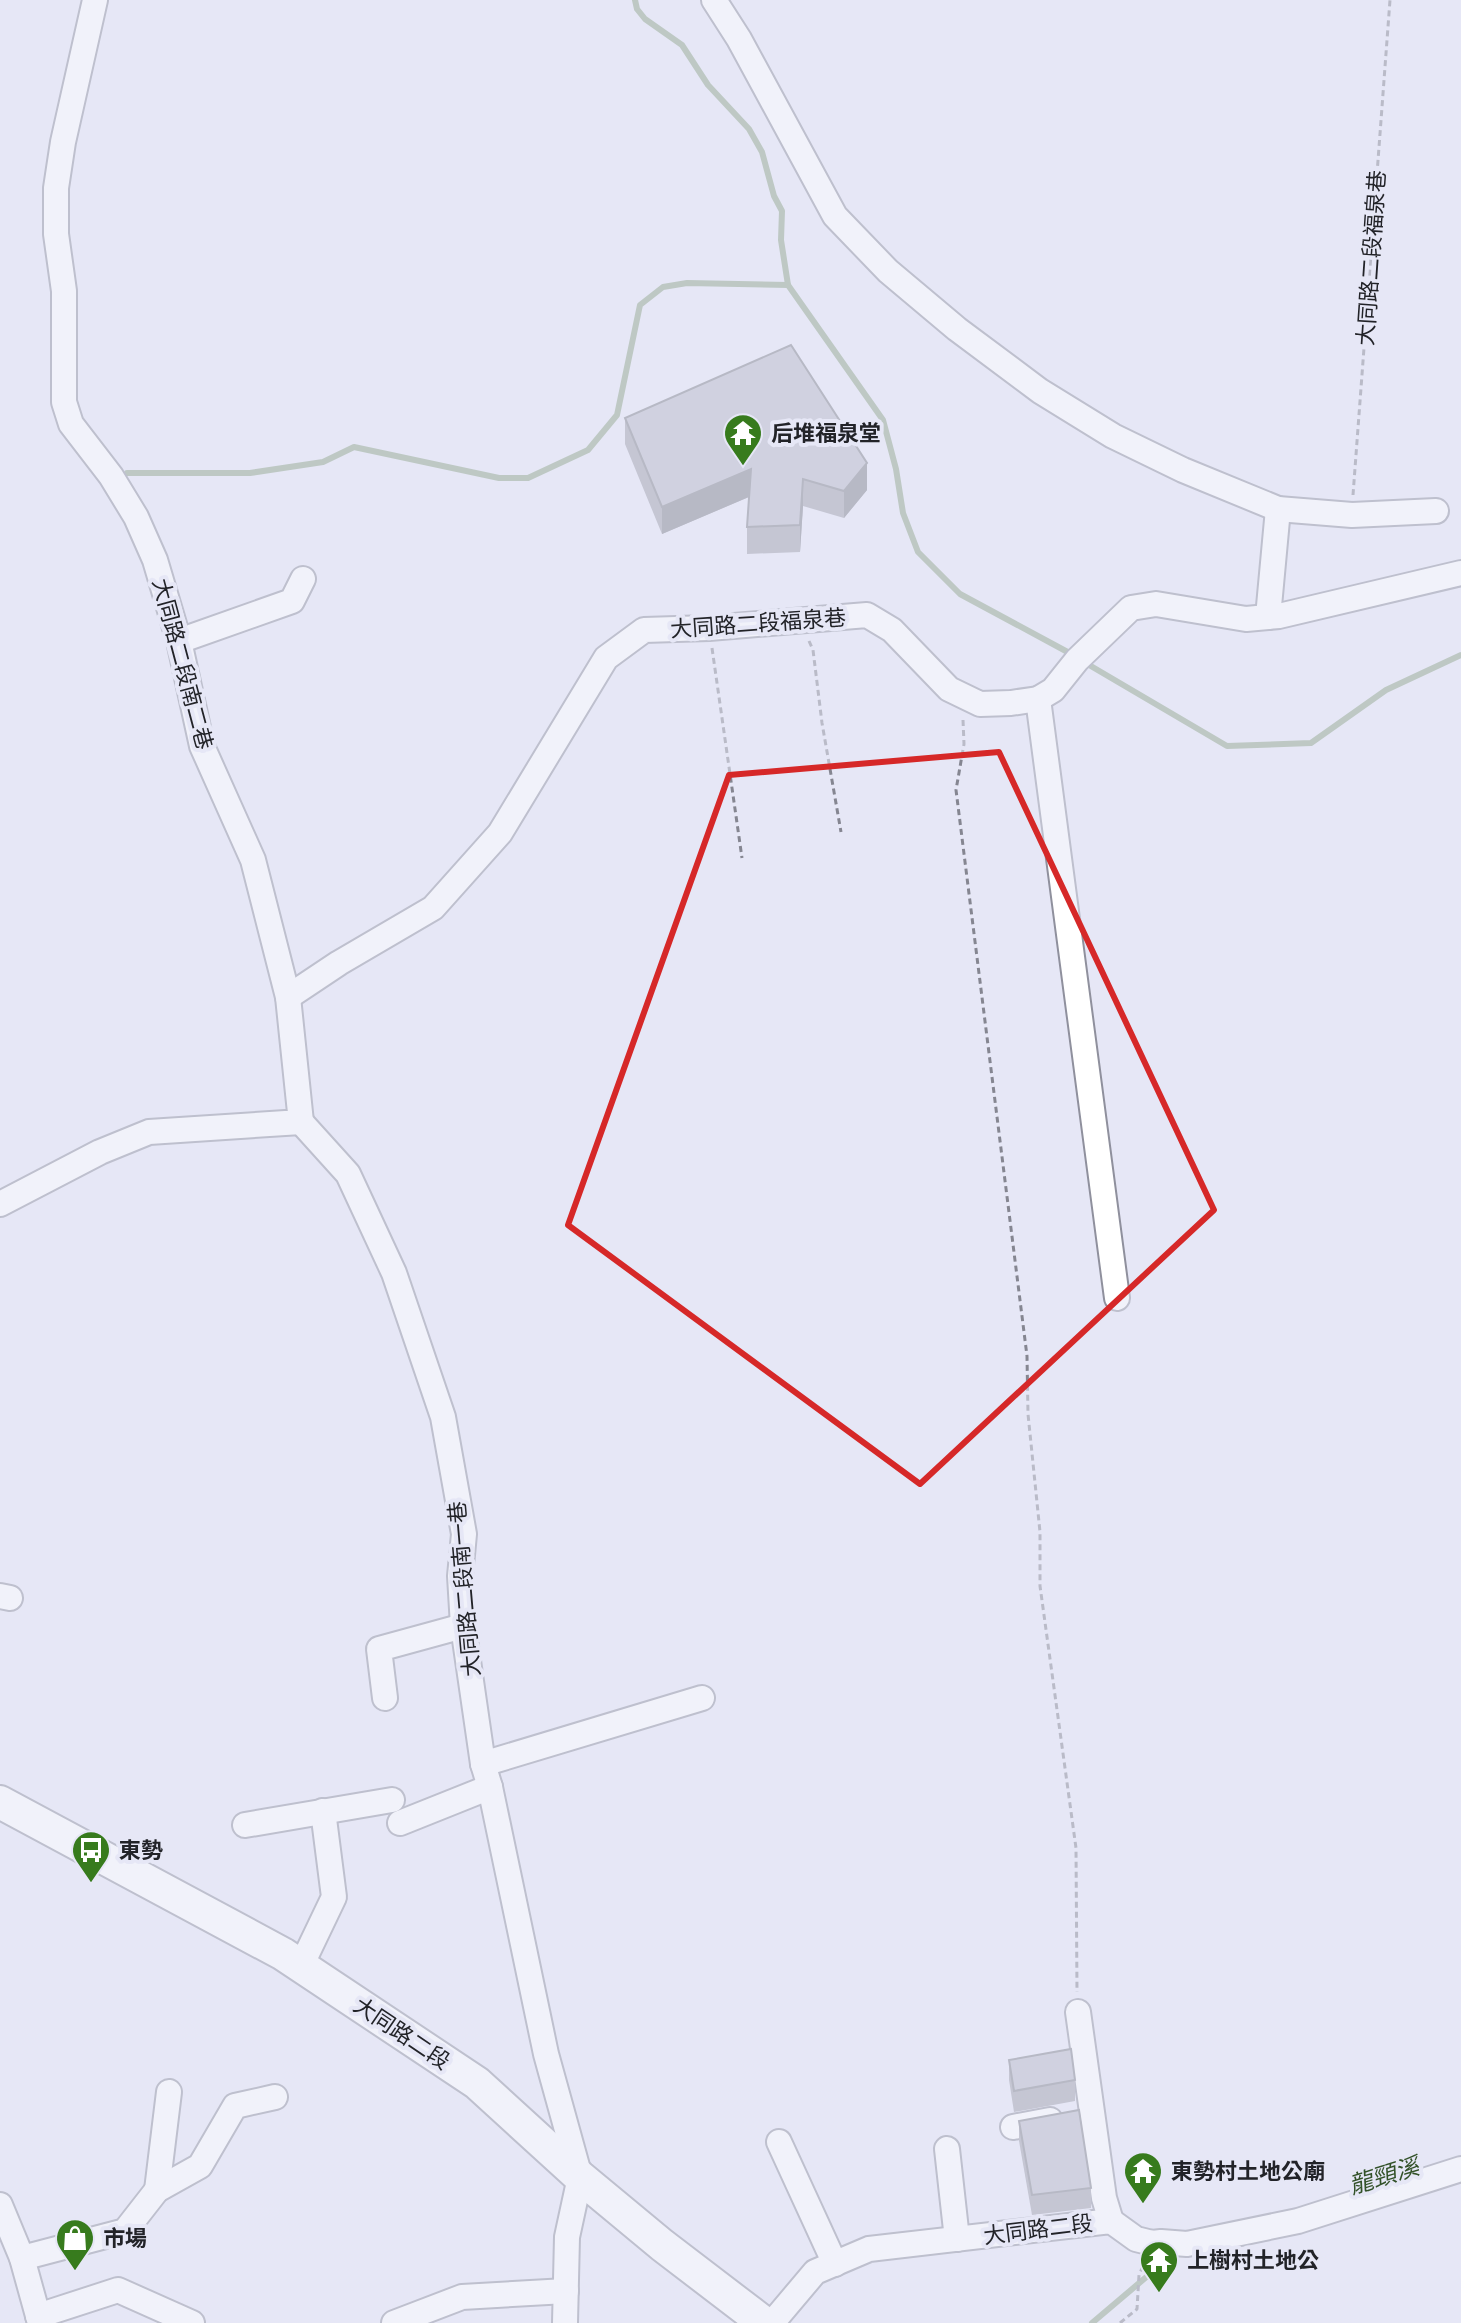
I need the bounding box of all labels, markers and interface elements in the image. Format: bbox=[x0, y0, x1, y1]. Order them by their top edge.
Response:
street label: 大同路二段福泉巷 bbox=[1351, 169, 1390, 347]
temple icon: 后堆福泉堂 bbox=[722, 412, 764, 467]
place label: 后堆福泉堂 bbox=[771, 419, 881, 446]
street label: 大同路二段南二巷 bbox=[148, 575, 219, 752]
street label: 大同路二段福泉巷 bbox=[669, 603, 847, 642]
street label: 大同路二段南一巷 bbox=[442, 1500, 485, 1678]
bus stop icon: 東勢 bbox=[70, 1829, 112, 1884]
place label: 東勢 bbox=[119, 1836, 163, 1863]
street label: 大同路二段 bbox=[349, 1991, 455, 2075]
water label: 龍頸溪 bbox=[1345, 2149, 1425, 2199]
temple icon: 東勢村土地公廟 bbox=[1122, 2150, 1164, 2205]
place label: 東勢村土地公廟 bbox=[1171, 2157, 1325, 2184]
street label: 大同路二段 bbox=[982, 2208, 1094, 2249]
shop icon: 市場 bbox=[54, 2217, 96, 2272]
place label: 市場 bbox=[103, 2224, 147, 2251]
temple icon: 上樹村土地公 bbox=[1138, 2239, 1180, 2294]
place label: 上樹村土地公 bbox=[1187, 2246, 1319, 2273]

